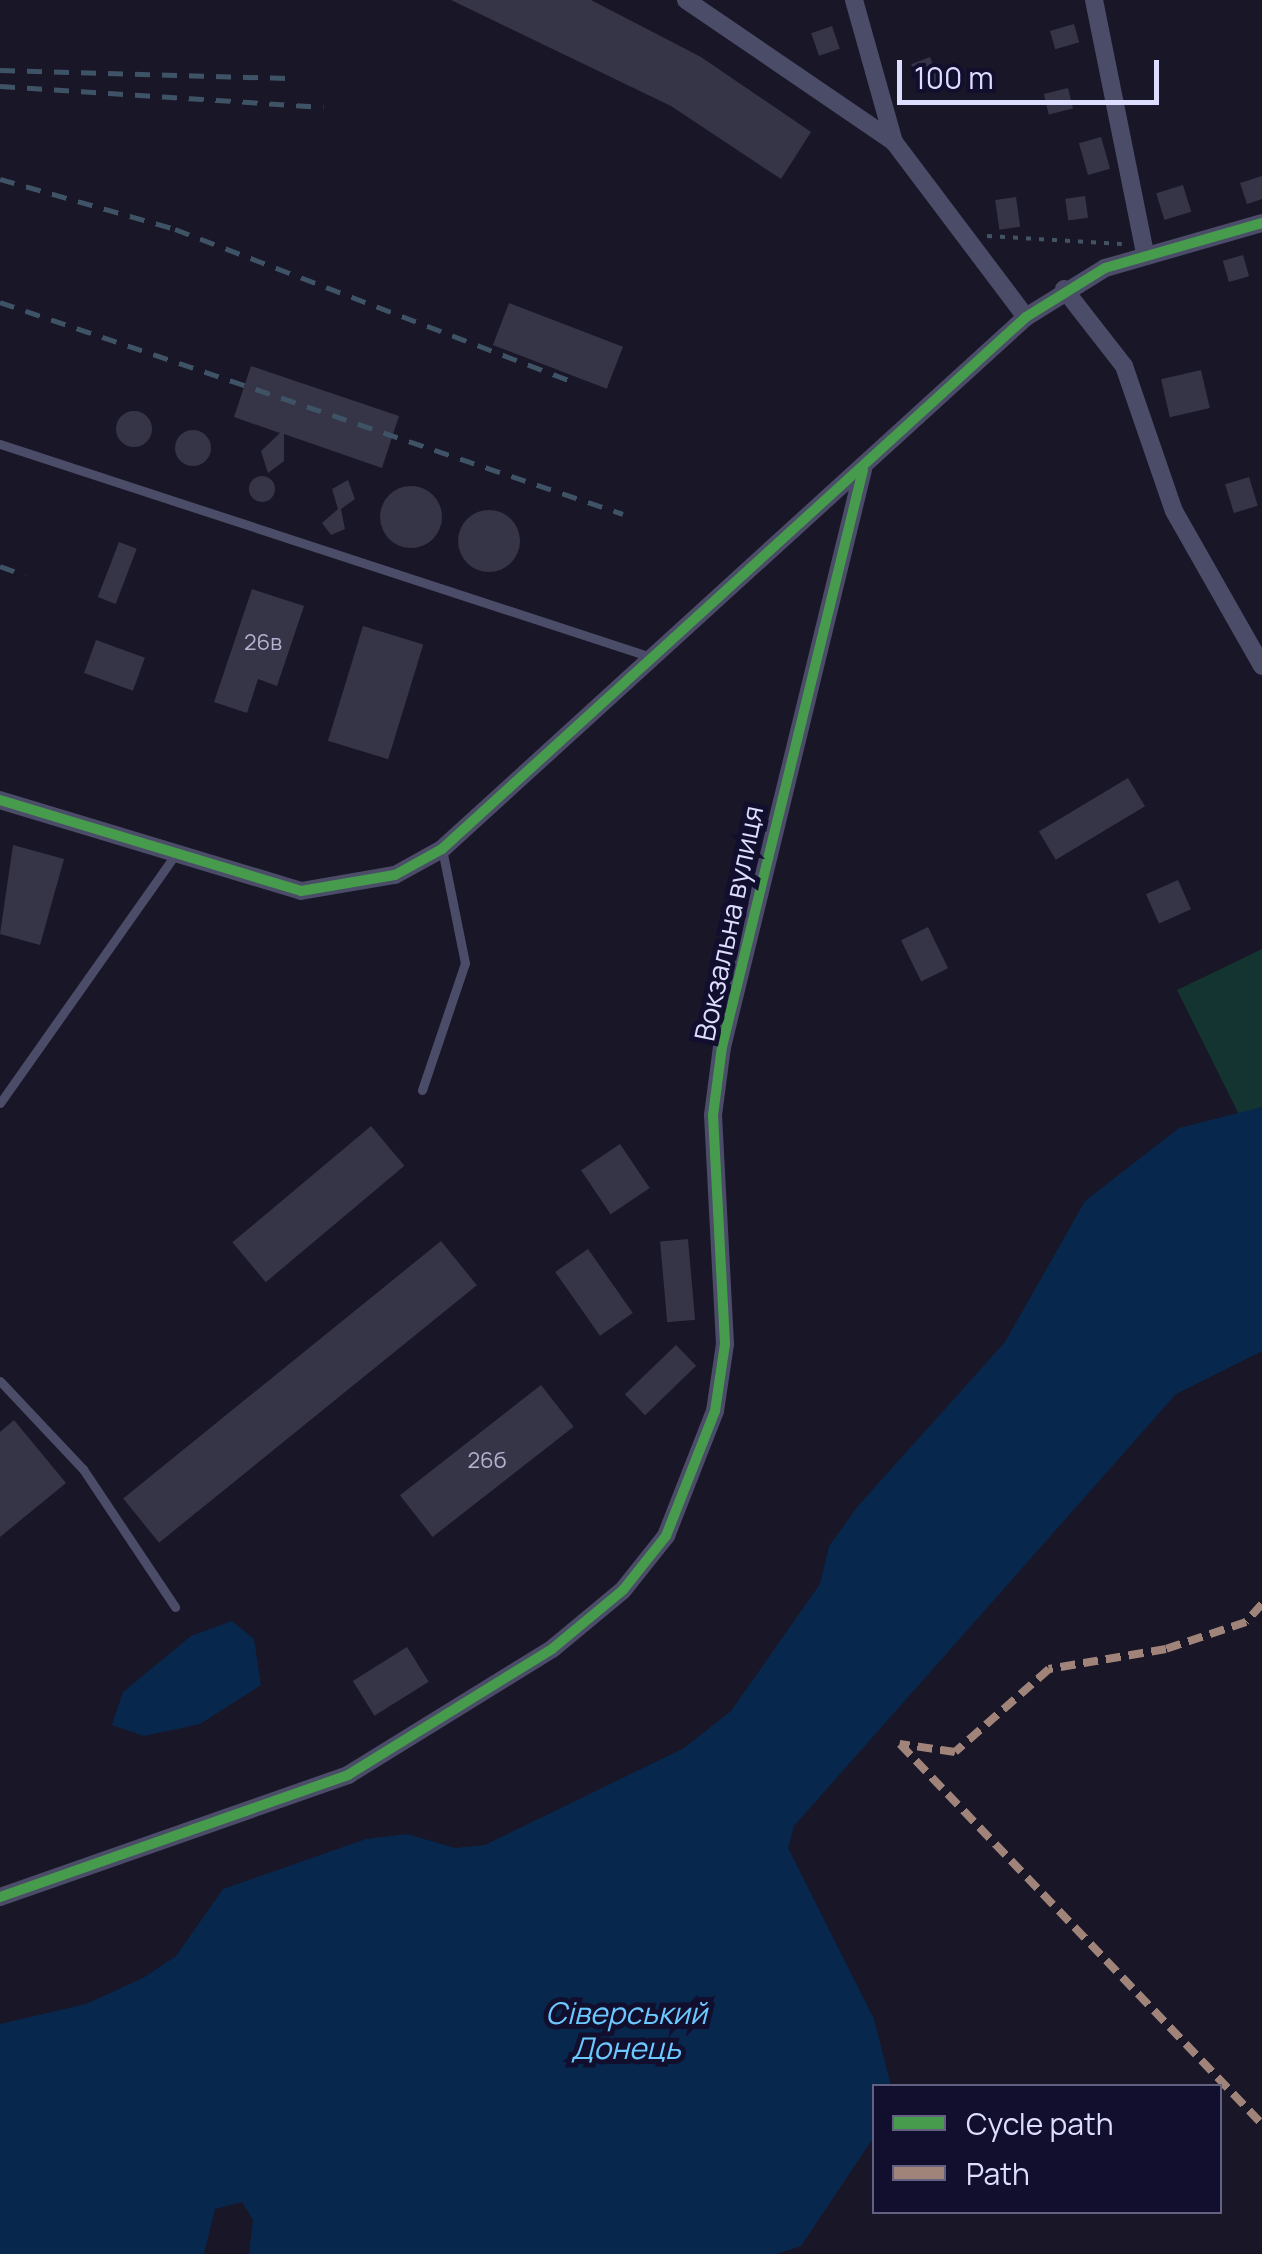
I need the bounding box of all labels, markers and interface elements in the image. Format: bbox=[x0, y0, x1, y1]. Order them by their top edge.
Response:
scale bar bbox=[902, 40, 1164, 102]
text: 100 m bbox=[914, 57, 994, 98]
house number: 26в bbox=[244, 630, 282, 656]
street label: Вокзальна вулиця bbox=[687, 802, 769, 1044]
house number: 26б bbox=[467, 1448, 507, 1474]
water label: Сіверський Донець bbox=[545, 1995, 707, 2066]
legend bbox=[872, 2084, 1222, 2214]
text: Cycle path bbox=[966, 2103, 1114, 2144]
text: Path bbox=[966, 2153, 1030, 2194]

